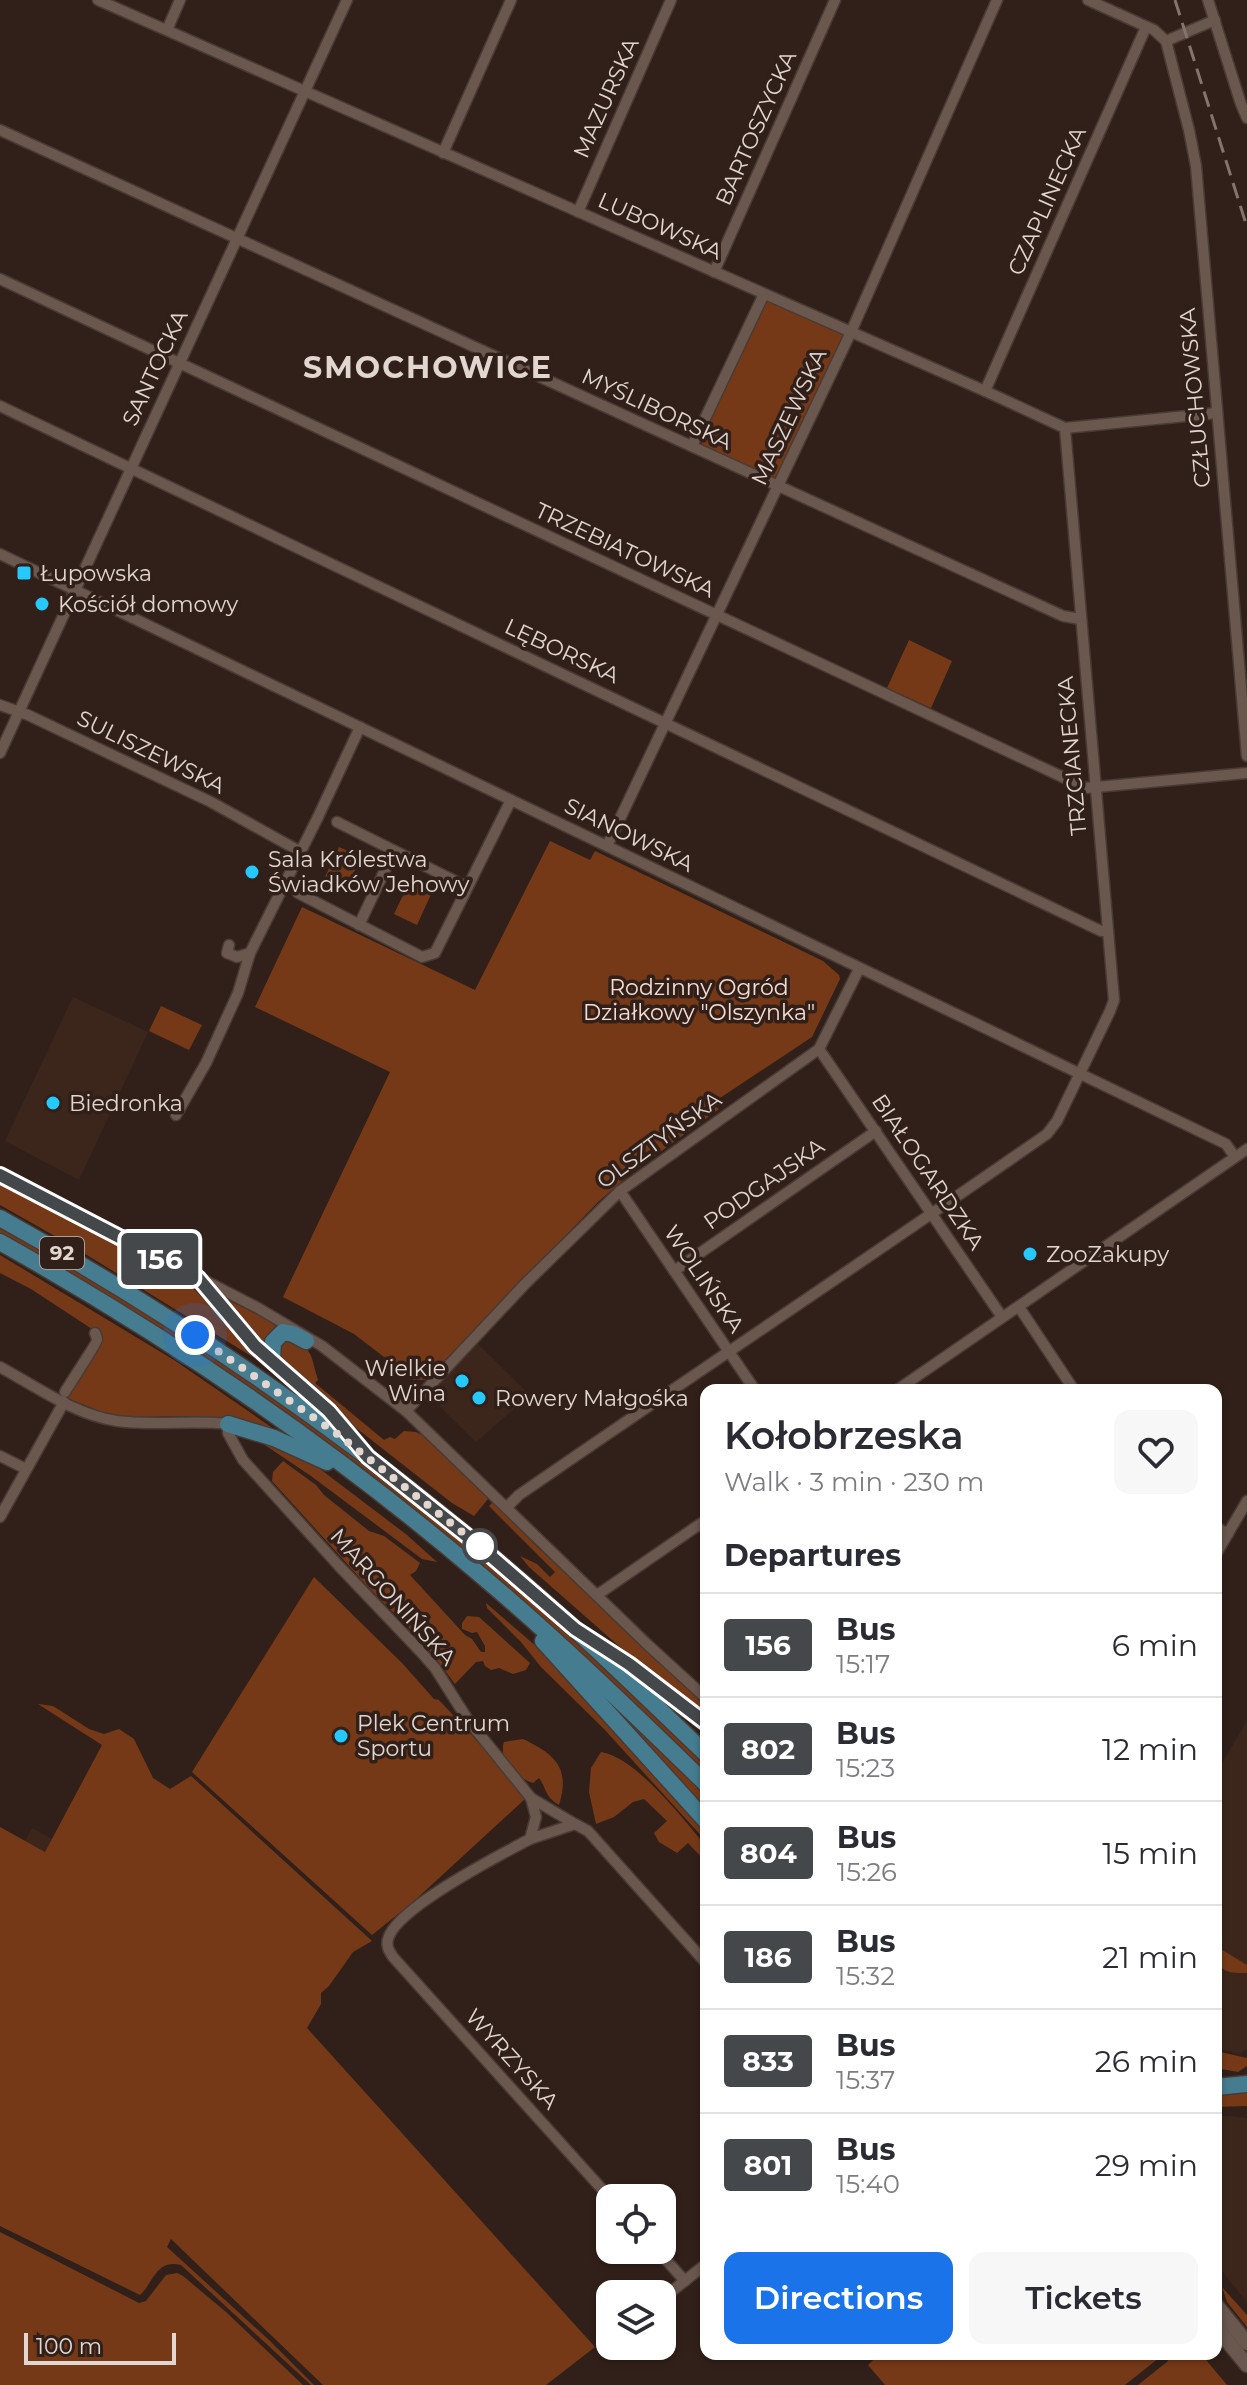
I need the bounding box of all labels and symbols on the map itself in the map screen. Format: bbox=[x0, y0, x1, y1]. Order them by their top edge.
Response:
street label: MAZURSKA bbox=[567, 33, 645, 162]
street label: BARTOSZYCKA bbox=[710, 46, 802, 210]
street label: CZAPLINECKA bbox=[1002, 122, 1092, 280]
street label: LUBOWSKA bbox=[594, 187, 727, 265]
street label: SANTOCKA bbox=[116, 306, 194, 430]
street label: CZŁUCHOWSKA bbox=[1174, 307, 1216, 489]
street label: MASZEWSKA bbox=[746, 344, 833, 490]
district label: SMOCHOWICE bbox=[303, 349, 553, 386]
street label: MYŚLIBORSKA bbox=[578, 362, 737, 456]
street label: TRZEBIATOWSKA bbox=[531, 497, 719, 603]
place label: Łupowska bbox=[40, 560, 152, 587]
marker: Łupowska bbox=[15, 564, 33, 582]
place label: Kościół domowy bbox=[58, 591, 238, 618]
marker: Kościół domowy bbox=[33, 595, 51, 613]
street label: LĘBORSKA bbox=[501, 613, 624, 689]
street label: TRZCIANECKA bbox=[1052, 675, 1092, 837]
street label: SULISZEWSKA bbox=[73, 704, 230, 800]
street label: SIANOWSKA bbox=[560, 792, 698, 878]
place label: Sala Królestwa Świadków Jehowy bbox=[268, 846, 470, 898]
marker: Sala Królestwa Świadków Jehowy bbox=[243, 863, 261, 881]
park label: Rodzinny Ogród Działkowy "Olszynka" bbox=[583, 974, 815, 1026]
street label: OLSZTYŃSKA bbox=[591, 1086, 727, 1194]
street label: BIAŁOGARDZKA bbox=[866, 1089, 990, 1255]
place label: Biedronka bbox=[69, 1090, 183, 1117]
marker: Biedronka bbox=[44, 1094, 62, 1112]
street label: PODGAJSKA bbox=[699, 1132, 830, 1235]
street label: WOLIŃSKA bbox=[658, 1220, 750, 1338]
line badge: 156 bbox=[114, 1233, 206, 1285]
road number: 92 bbox=[40, 1237, 84, 1269]
place label: ZooZakupy bbox=[1046, 1241, 1169, 1268]
marker: ZooZakupy bbox=[1021, 1245, 1039, 1263]
your location bbox=[175, 1315, 215, 1355]
place label: Wielkie Wina bbox=[364, 1355, 446, 1407]
marker: Wielkie Wina bbox=[453, 1372, 471, 1390]
place label: Rowery Małgośka bbox=[495, 1385, 689, 1412]
marker: Rowery Małgośka bbox=[470, 1389, 488, 1407]
street label: MARGONIŃSKA bbox=[324, 1523, 462, 1671]
unlabelled marker bbox=[463, 1529, 497, 1563]
place label: Plek Centrum Sportu bbox=[357, 1710, 510, 1762]
marker: Plek Centrum Sportu bbox=[332, 1727, 350, 1745]
street label: WYRZYSKA bbox=[460, 2003, 564, 2115]
scale bar bbox=[24, 2329, 176, 2365]

